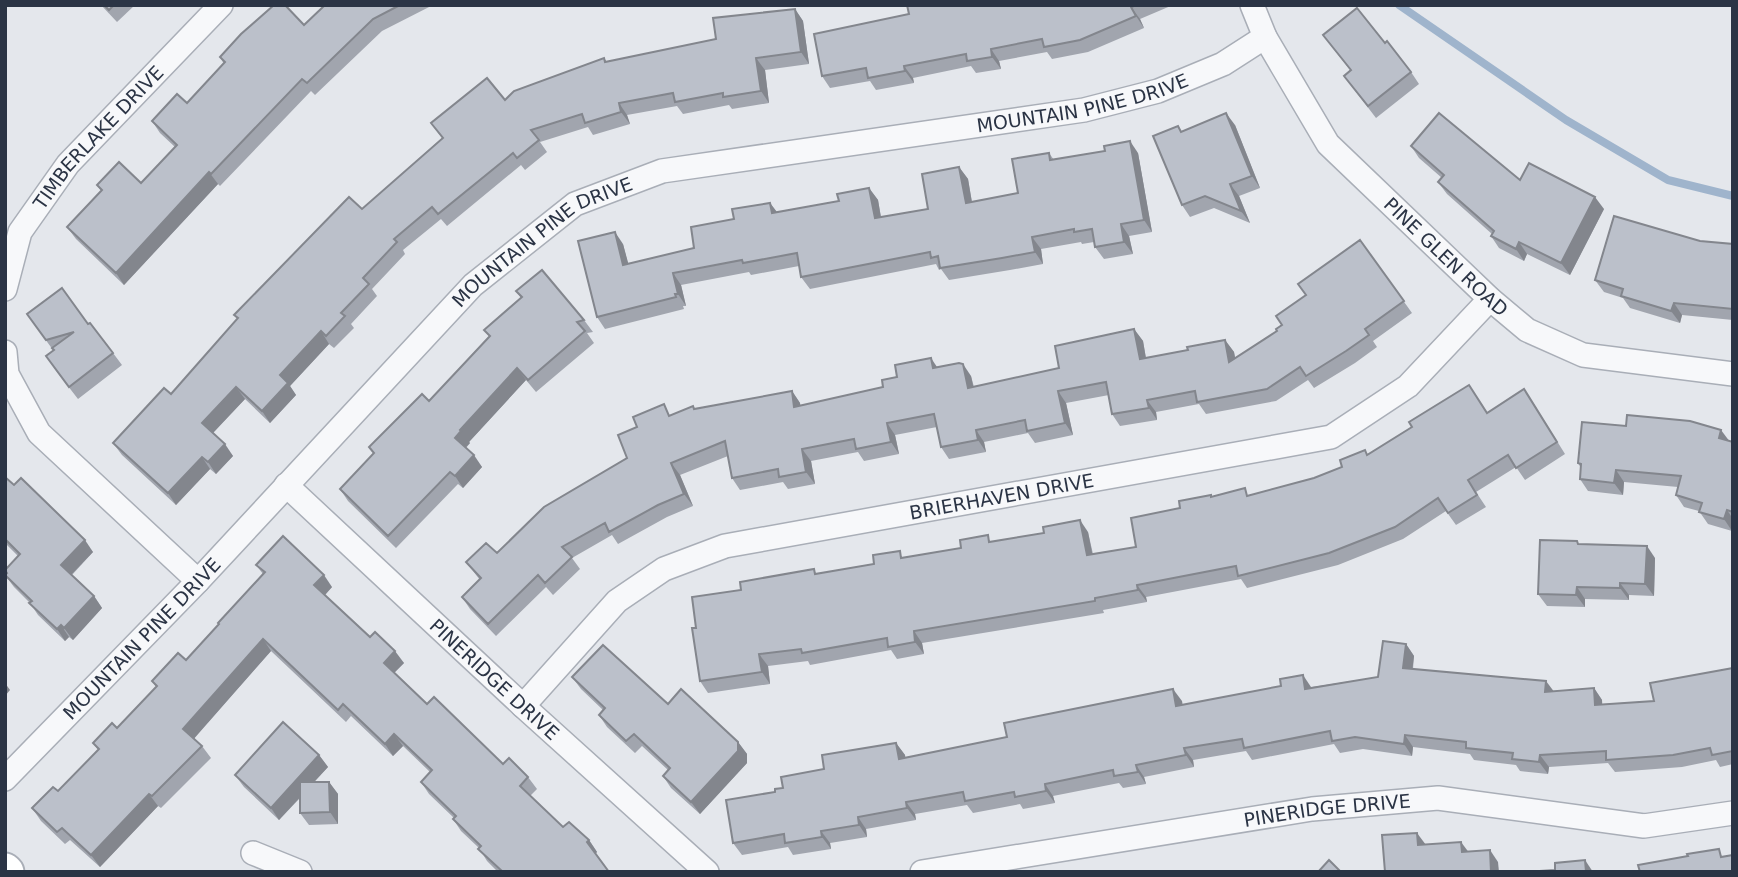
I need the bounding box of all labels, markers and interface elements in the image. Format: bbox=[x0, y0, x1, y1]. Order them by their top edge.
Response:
street label: TIMBERLAKE DRIVE bbox=[28, 61, 168, 214]
street label: MOUNTAIN PINE DRIVE bbox=[975, 69, 1191, 136]
street label: MOUNTAIN PINE DRIVE bbox=[447, 172, 635, 311]
street label: PINE GLEN ROAD bbox=[1380, 193, 1513, 320]
street label: BRIERHAVEN DRIVE bbox=[908, 469, 1096, 524]
street label: MOUNTAIN PINE DRIVE bbox=[58, 553, 225, 724]
street label: PINERIDGE DRIVE bbox=[425, 614, 564, 744]
street label: PINERIDGE DRIVE bbox=[1242, 789, 1412, 831]

